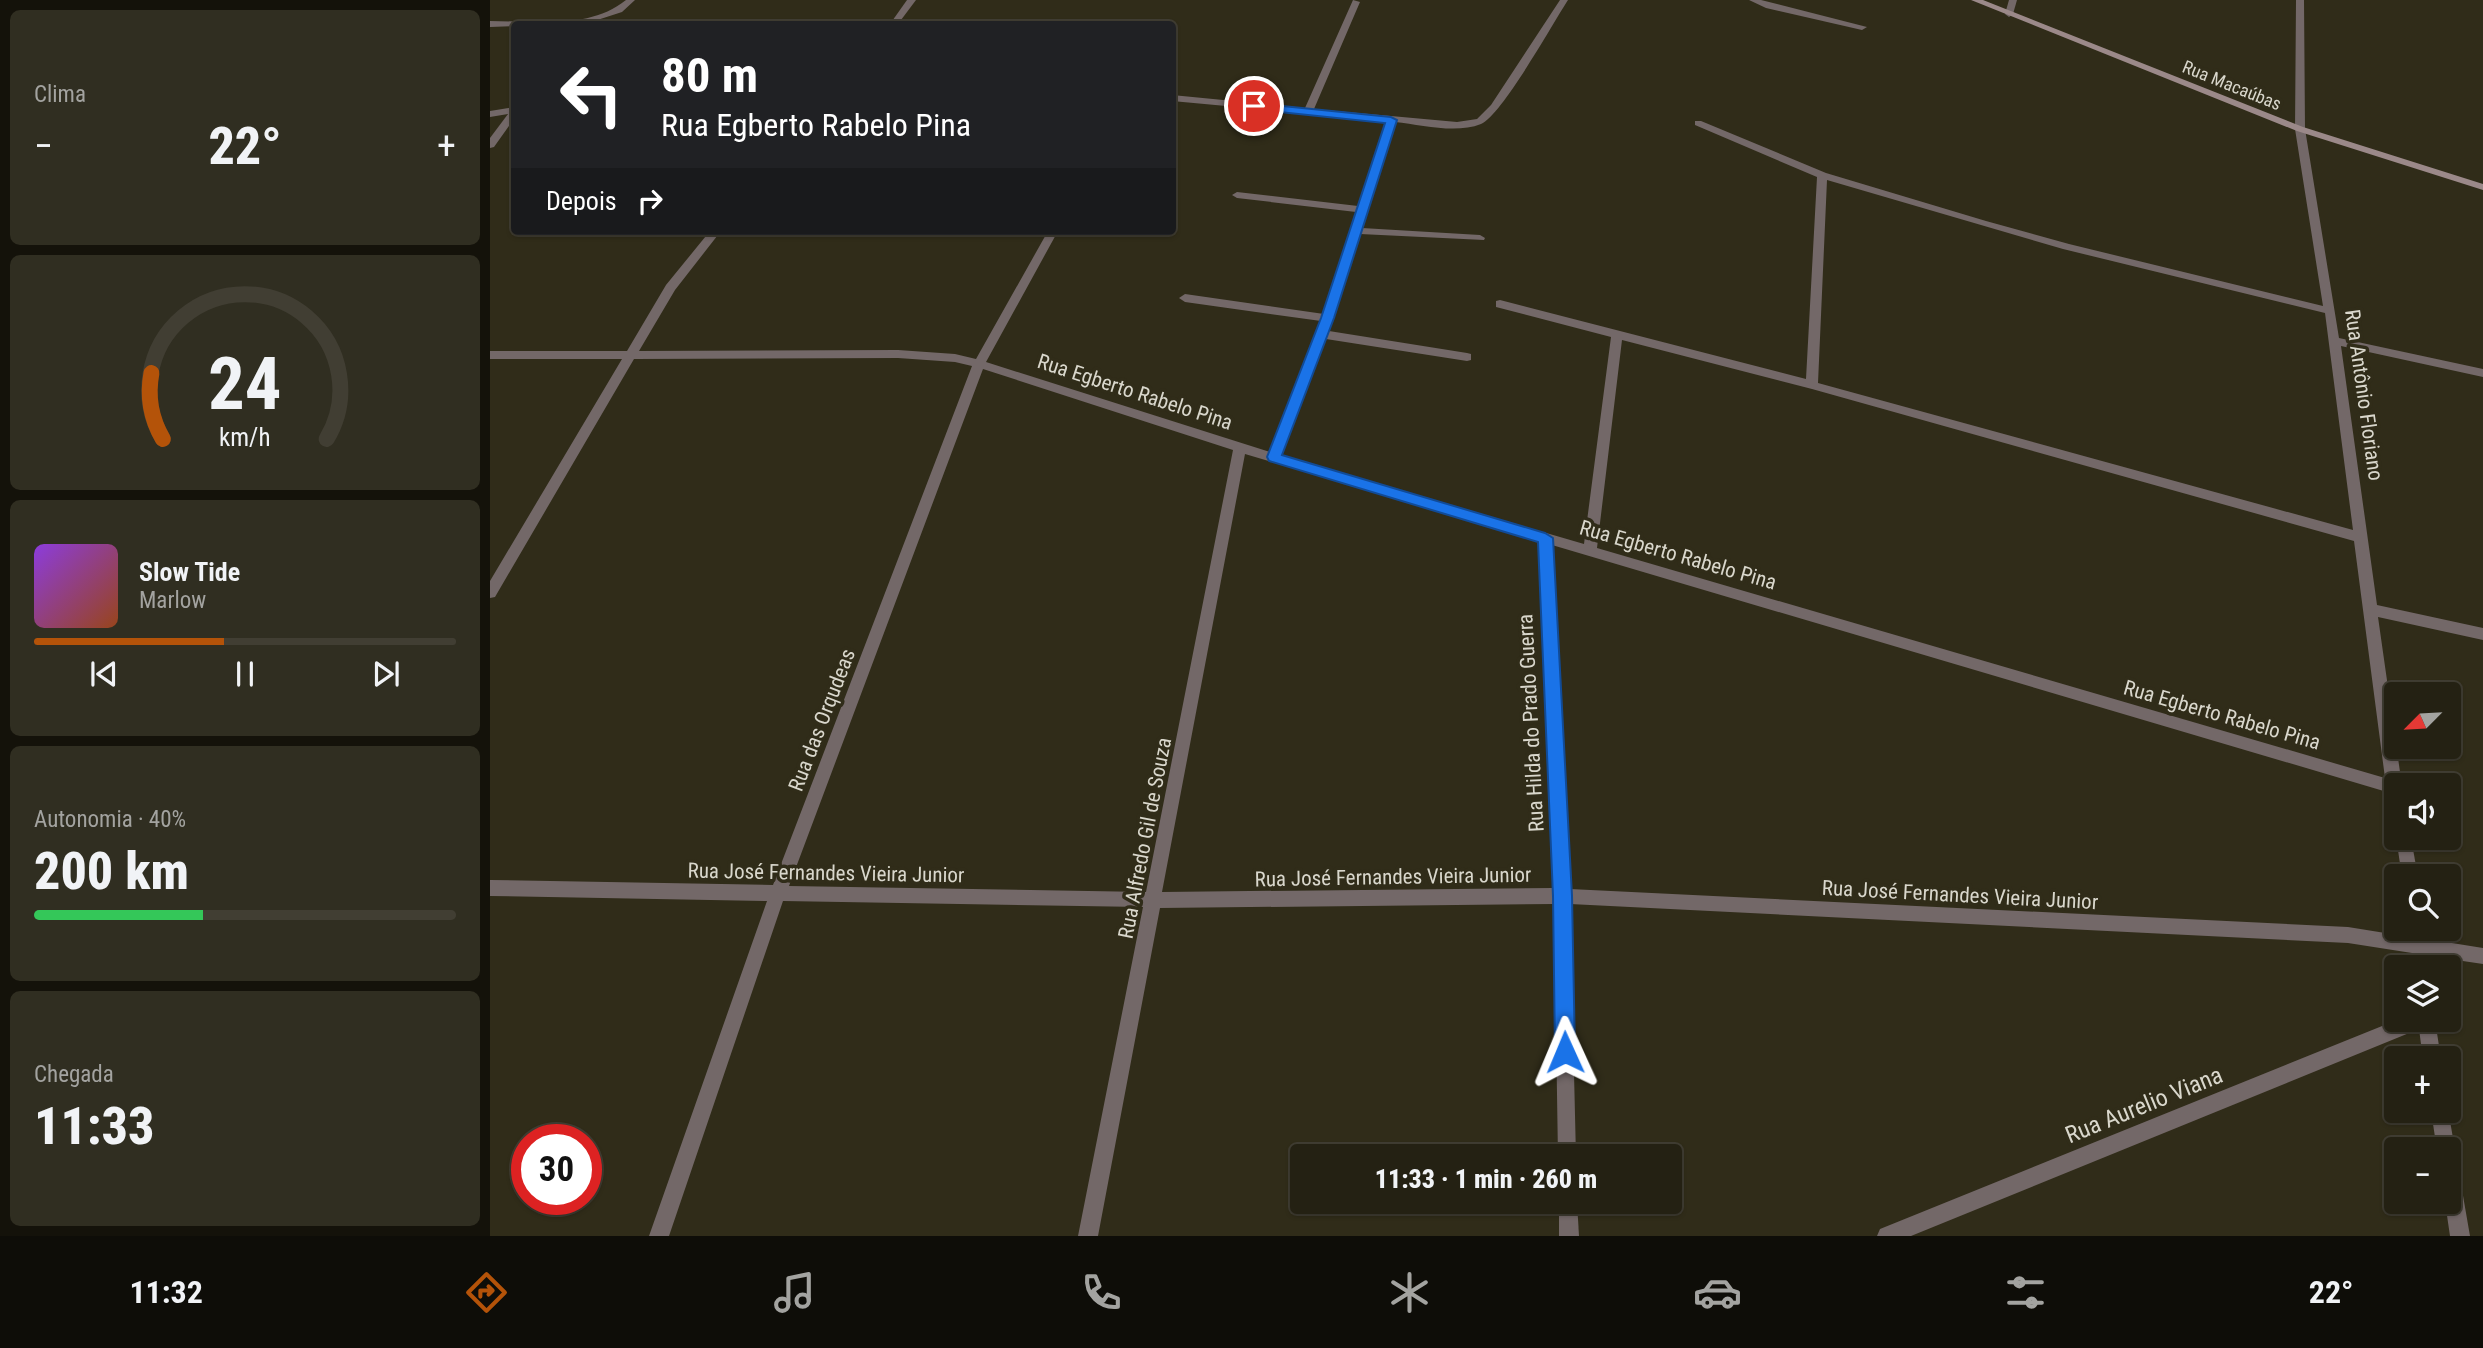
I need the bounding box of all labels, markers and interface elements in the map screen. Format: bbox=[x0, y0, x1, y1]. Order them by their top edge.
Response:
text: 80 m bbox=[661, 47, 758, 104]
icon: left bbox=[546, 49, 637, 140]
street label: Rua Macaúbas bbox=[2180, 56, 2284, 114]
pin bbox=[1224, 76, 1284, 136]
text: Clima bbox=[34, 81, 86, 108]
icon: arrive bbox=[1235, 87, 1273, 125]
text: Rua Egberto Rabelo Pina bbox=[661, 106, 971, 144]
text: 22° bbox=[208, 116, 282, 177]
text: − bbox=[34, 124, 53, 168]
text: + bbox=[437, 124, 456, 168]
icon: right bbox=[631, 182, 669, 220]
text: Depois bbox=[546, 186, 617, 216]
street label: Rua Antônio Floriano bbox=[2340, 308, 2388, 482]
text: 24 bbox=[208, 341, 282, 427]
street label: Rua Egberto Rabelo Pina bbox=[1035, 349, 1235, 435]
text: km/h bbox=[219, 423, 271, 452]
street label: Rua Egberto Rabelo Pina bbox=[1577, 515, 1779, 595]
text: Slow Tide bbox=[139, 557, 240, 587]
text: Marlow bbox=[139, 587, 206, 614]
street label: Rua Hilda do Prado Guerra bbox=[1513, 613, 1549, 833]
street label: Rua das Orqudeas bbox=[784, 645, 860, 795]
icon: previous bbox=[85, 655, 123, 693]
icon: pause bbox=[226, 655, 264, 693]
icon: next bbox=[367, 655, 405, 693]
street label: Rua Egberto Rabelo Pina bbox=[2121, 675, 2323, 755]
north arrow bbox=[2384, 682, 2460, 760]
map controls bbox=[2384, 682, 2461, 1214]
street label: Rua Alfredo Gil de Souza bbox=[1114, 735, 1176, 941]
button: sound bbox=[2384, 773, 2461, 850]
text: Autonomia · 40% bbox=[34, 806, 186, 833]
text: 200 km bbox=[34, 841, 189, 902]
street label: Rua José Fernandes Vieira Junior bbox=[687, 859, 965, 887]
street label: Rua José Fernandes Vieira Junior bbox=[1254, 863, 1532, 891]
button: search bbox=[2384, 864, 2461, 941]
street label: Rua José Fernandes Vieira Junior bbox=[1821, 876, 2099, 914]
button: layers bbox=[2384, 955, 2461, 1032]
position arrow bbox=[1528, 1015, 1602, 1089]
button: + bbox=[2384, 1046, 2461, 1123]
text: Chegada bbox=[34, 1061, 114, 1088]
street label: Rua Aurelio Viana bbox=[2061, 1061, 2227, 1149]
text: 11:33 bbox=[34, 1096, 154, 1157]
speed limit sign: 30 bbox=[511, 1124, 602, 1215]
button: − bbox=[2384, 1137, 2461, 1214]
text: 11:33 · 1 min · 260 m bbox=[1375, 1164, 1597, 1194]
icon: directions bbox=[462, 1268, 511, 1317]
icon: music bbox=[770, 1268, 819, 1317]
icon: phone bbox=[1077, 1268, 1126, 1317]
icon: climate bbox=[1385, 1268, 1434, 1317]
icon: car bbox=[1693, 1268, 1742, 1317]
icon: filters bbox=[2001, 1268, 2050, 1317]
text: 11:32 bbox=[129, 1273, 203, 1311]
text: 22° bbox=[2309, 1273, 2354, 1311]

